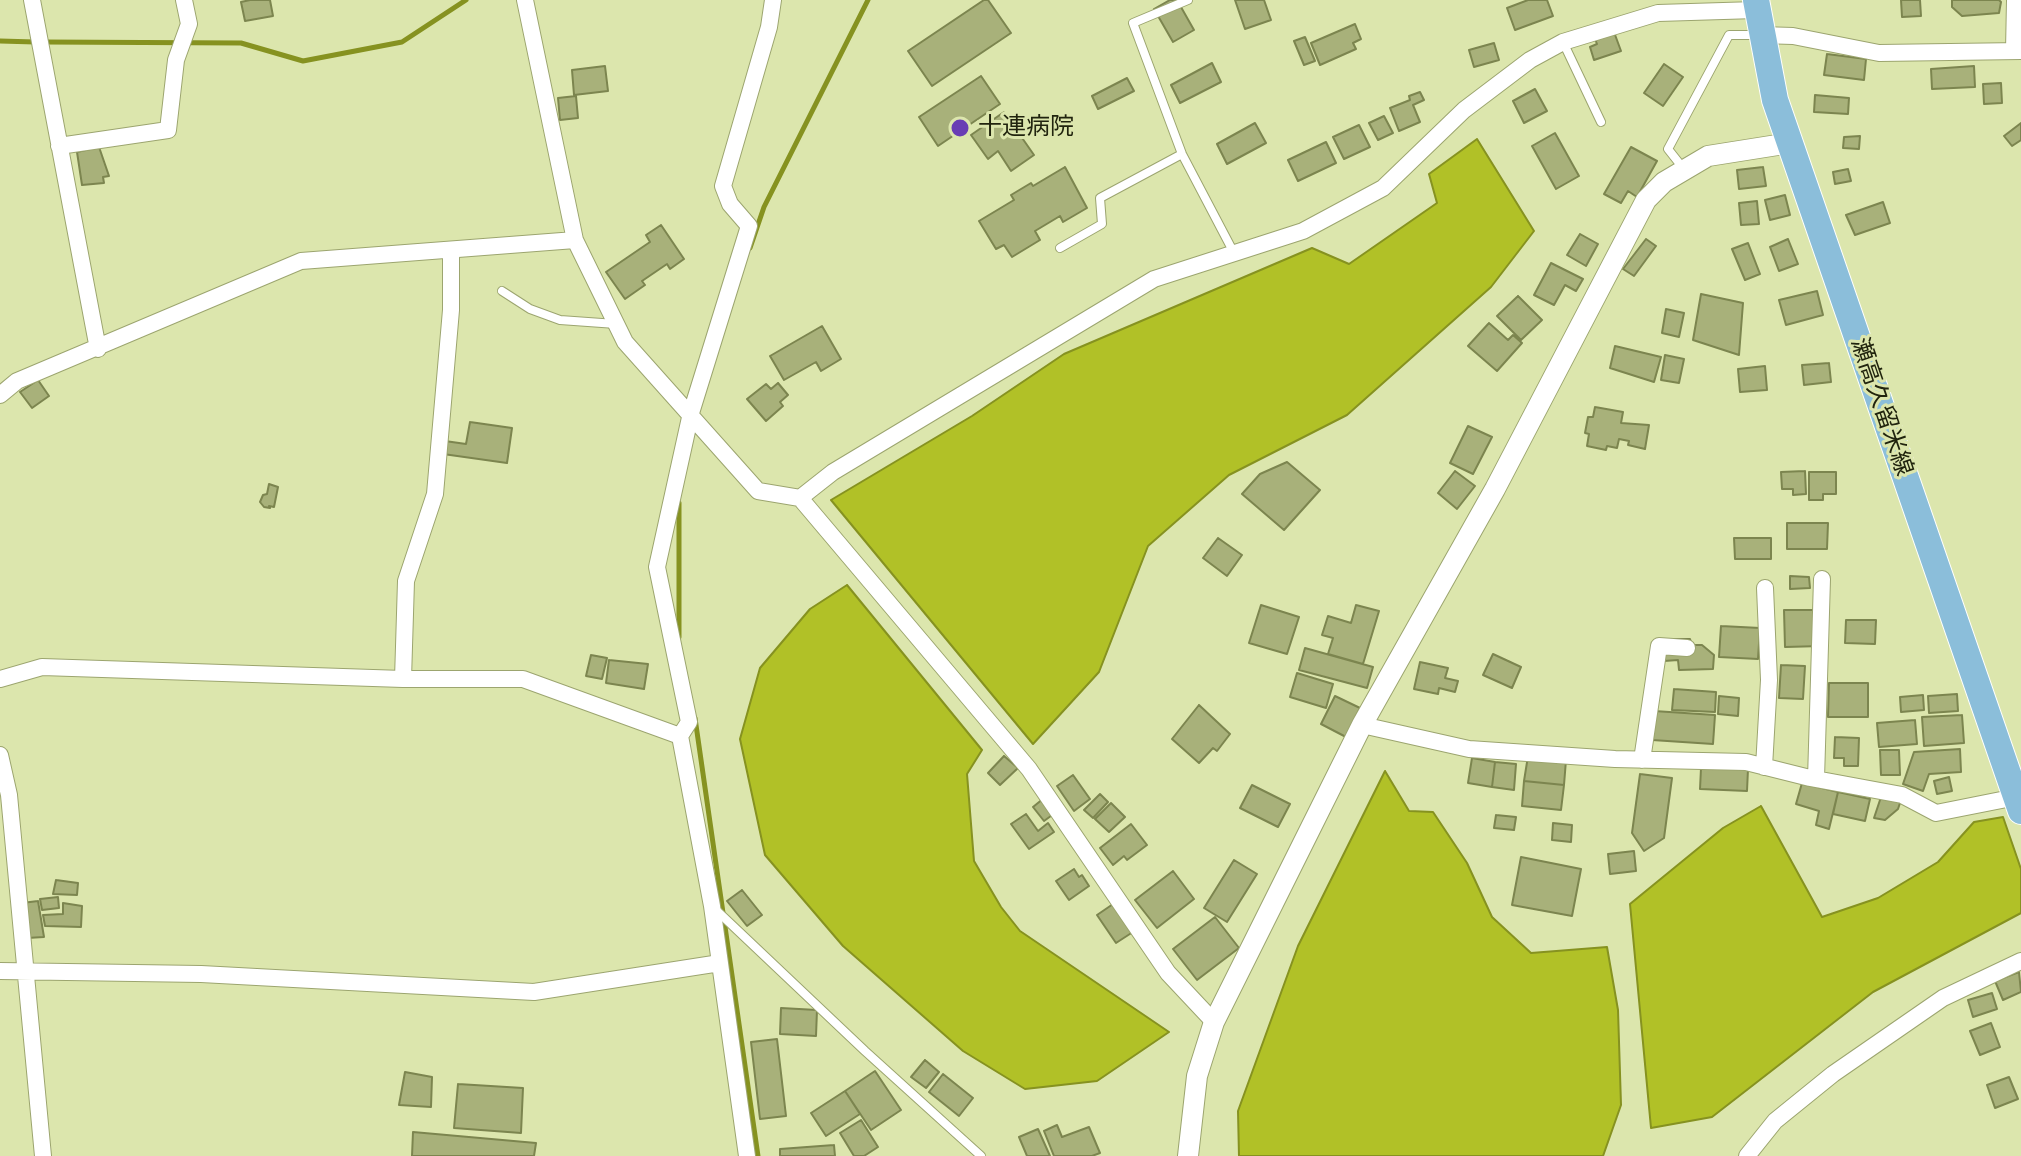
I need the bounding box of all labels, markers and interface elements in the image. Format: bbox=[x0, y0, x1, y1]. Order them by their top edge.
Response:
place label: 十連病院 bbox=[978, 114, 1074, 142]
marker: 十連病院 bbox=[949, 117, 971, 139]
street label: 瀬高久留米線 bbox=[1844, 334, 1918, 480]

